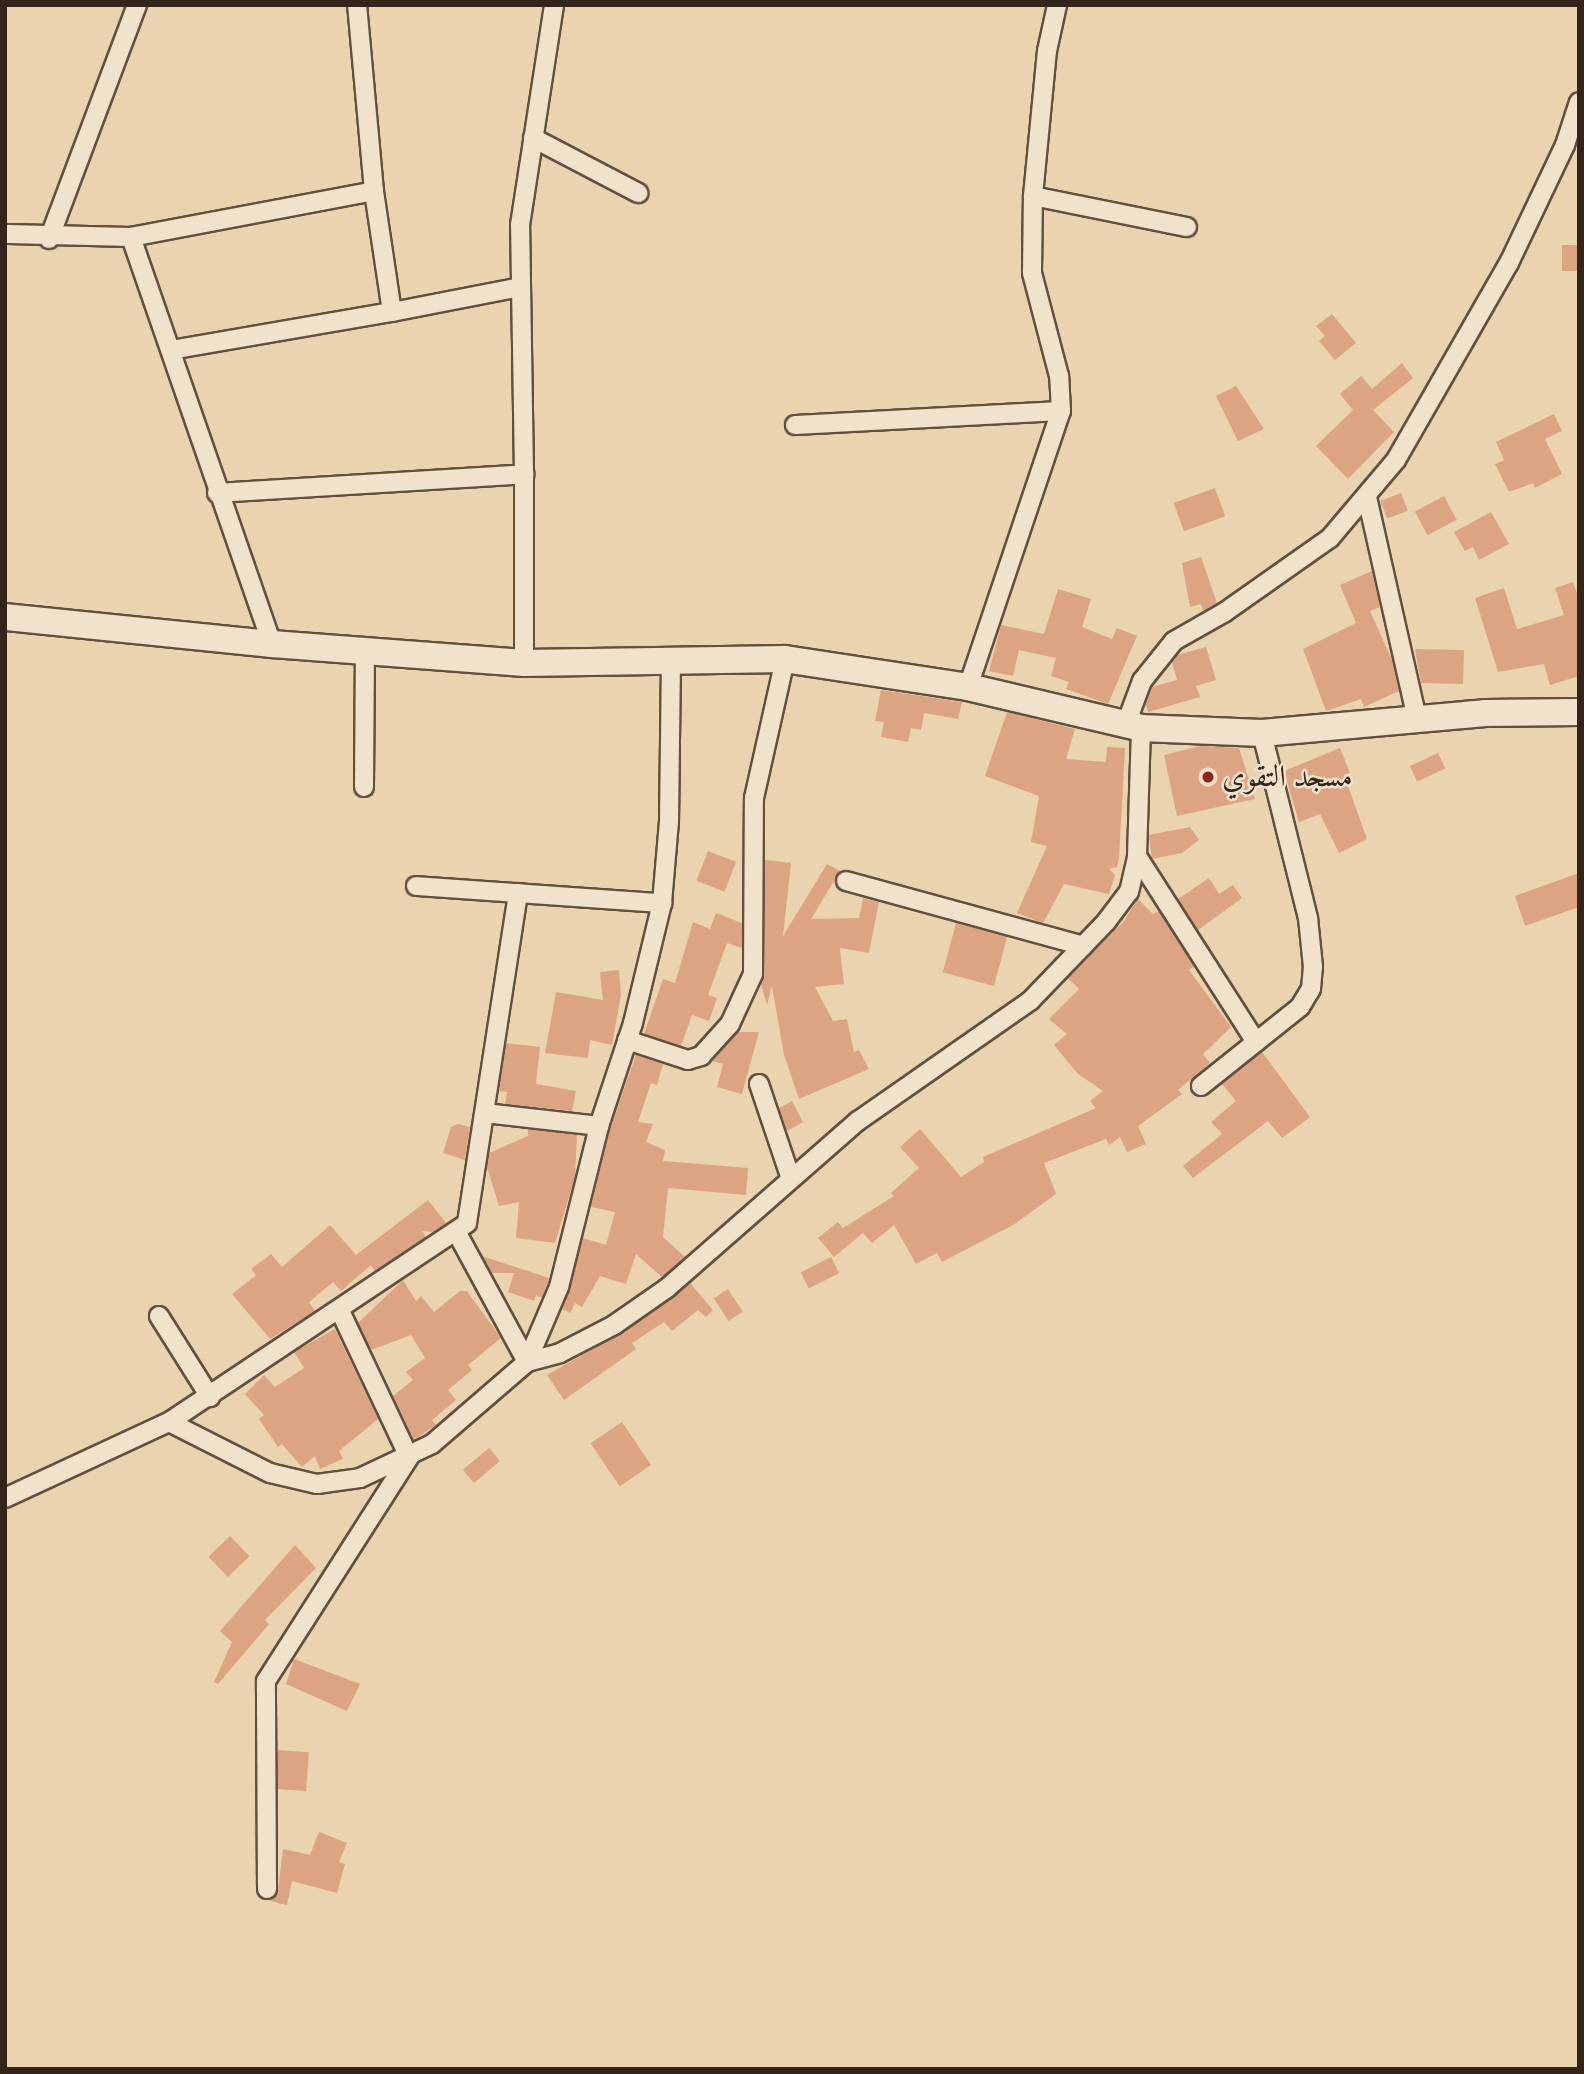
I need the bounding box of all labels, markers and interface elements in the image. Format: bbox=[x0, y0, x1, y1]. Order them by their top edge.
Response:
place label: مسجد التقوي bbox=[1222, 759, 1353, 795]
marker: مسجد التقوي bbox=[1200, 769, 1216, 785]

